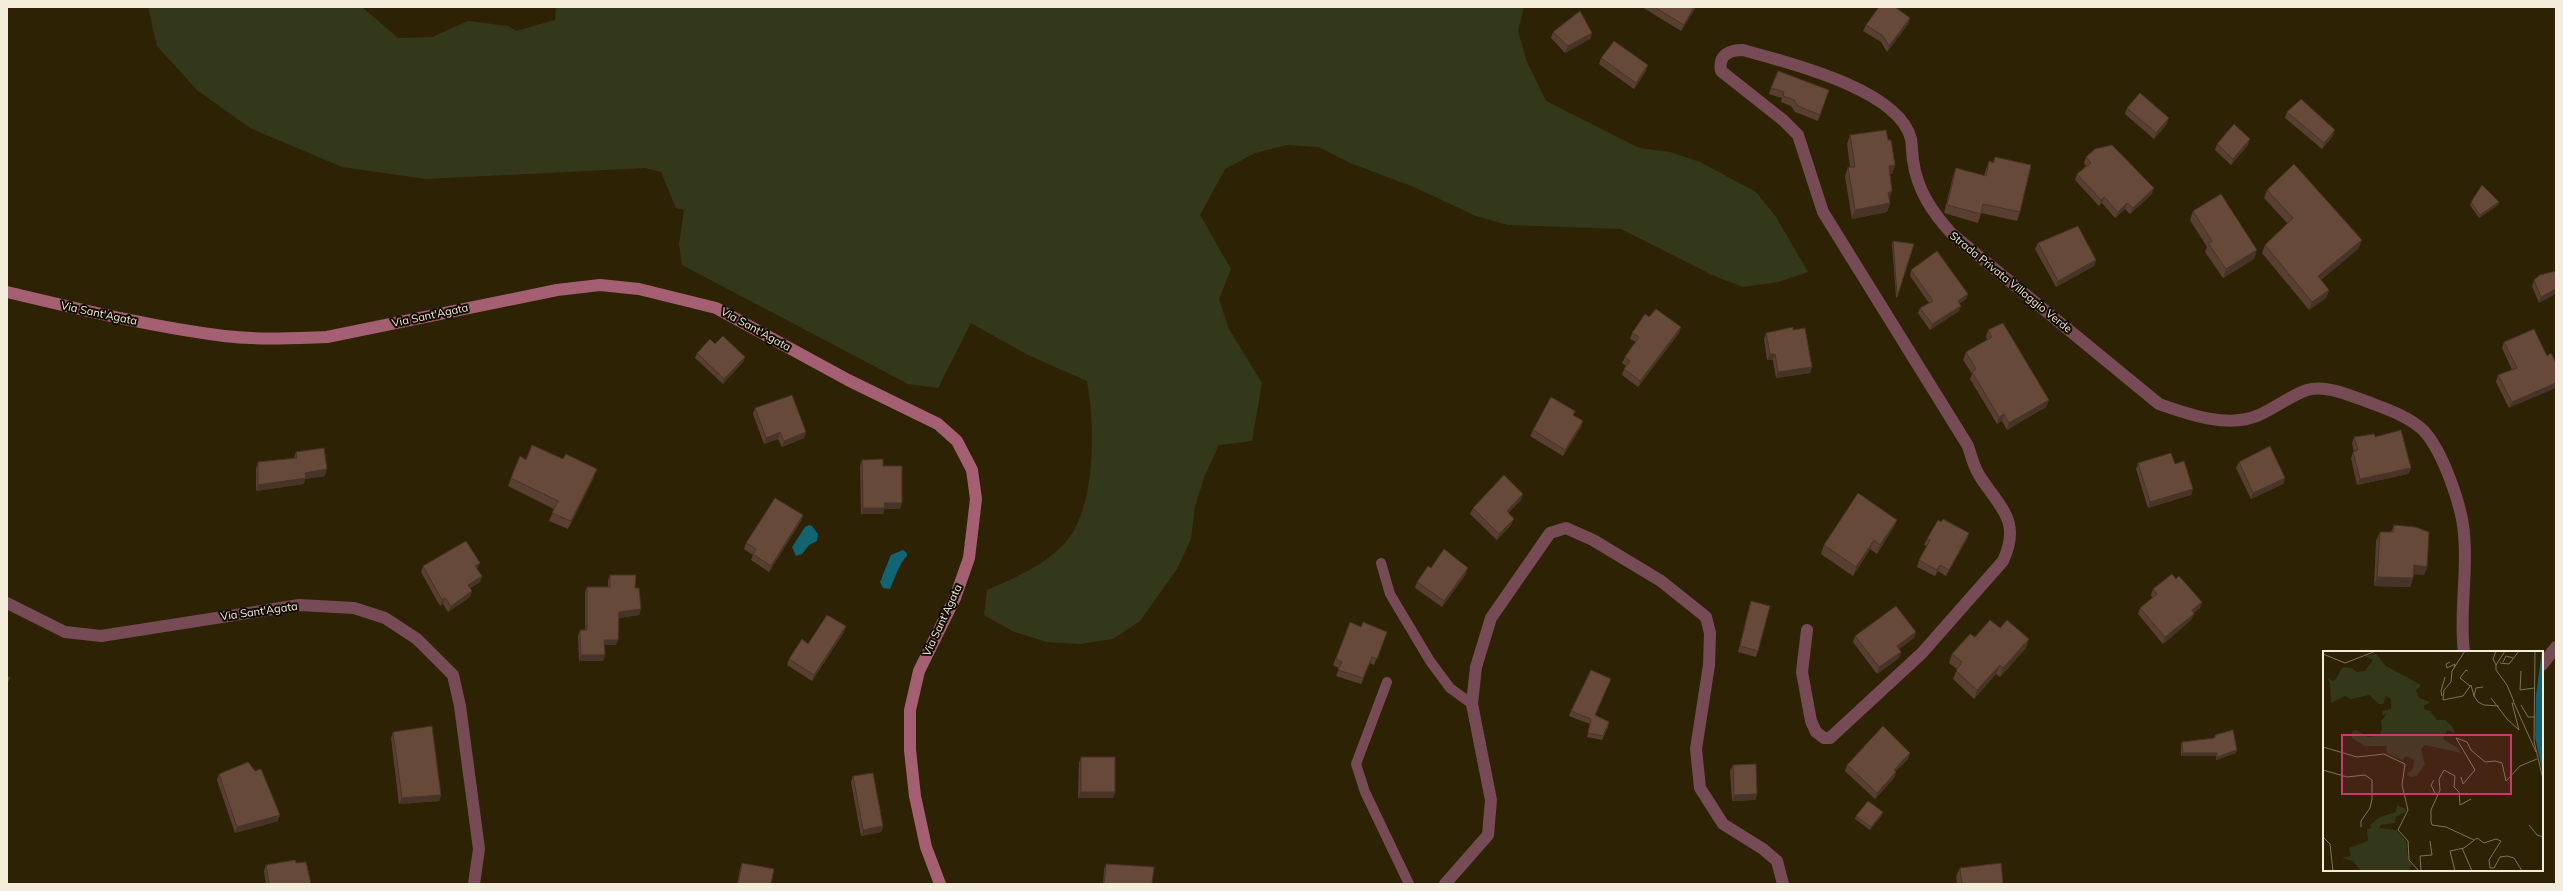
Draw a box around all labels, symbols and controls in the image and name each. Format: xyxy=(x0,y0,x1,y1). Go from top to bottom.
street label: Strada Privata Villaggio Verde xyxy=(1947,228,2075,336)
street label: Via Sant'Agata xyxy=(60,298,138,328)
street label: Via Sant'Agata xyxy=(391,300,469,330)
street label: Via Sant'Agata xyxy=(719,304,793,354)
street label: Via Sant'Agata xyxy=(919,582,965,658)
street label: Via Sant'Agata xyxy=(220,599,298,623)
inset map xyxy=(2323,651,2543,871)

